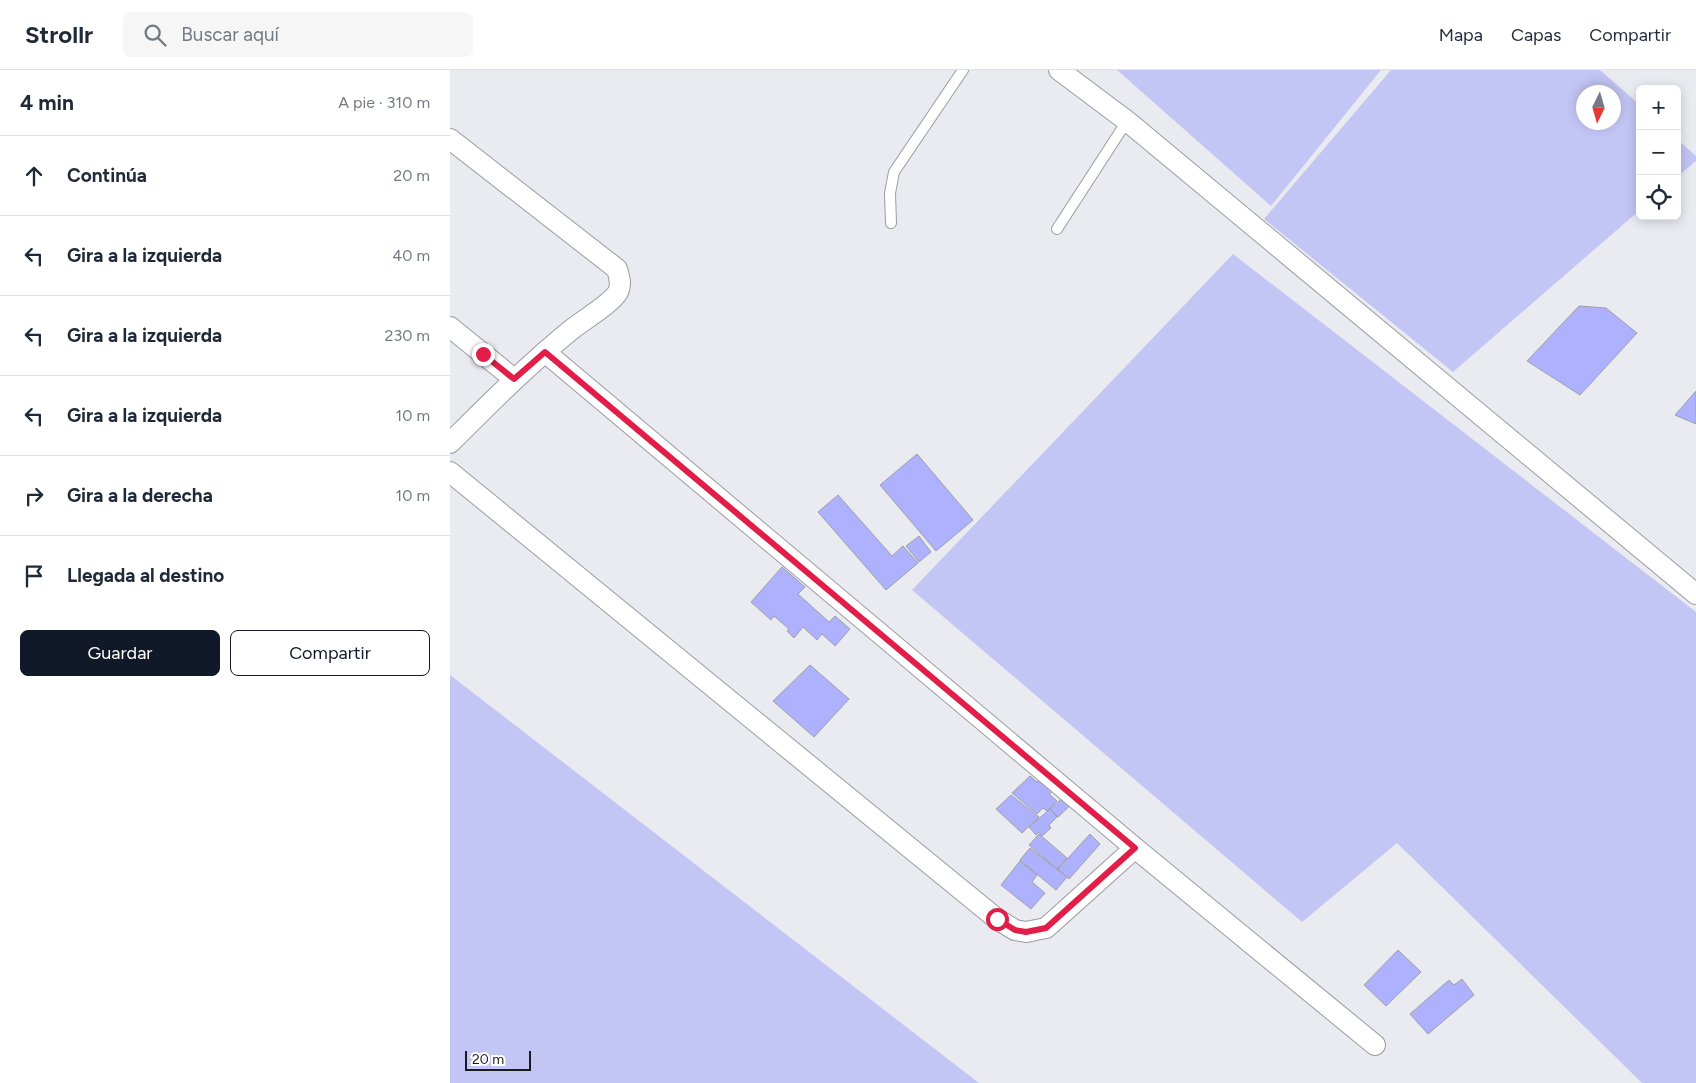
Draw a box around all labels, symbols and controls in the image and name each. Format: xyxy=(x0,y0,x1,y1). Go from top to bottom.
search box xyxy=(123,12,473,57)
text: Strollr xyxy=(25,20,93,49)
icon: search xyxy=(141,21,169,49)
text: Buscar aquí xyxy=(181,23,279,46)
text: Mapa xyxy=(1439,24,1483,46)
text: Capas xyxy=(1511,24,1561,46)
text: Compartir xyxy=(1589,24,1671,46)
north arrow xyxy=(1576,85,1621,130)
map controls xyxy=(1636,85,1681,220)
button: + xyxy=(1636,85,1681,130)
text: 4 min xyxy=(20,90,74,115)
text: A pie · 310 m xyxy=(338,93,430,112)
button: − xyxy=(1636,130,1681,175)
icon: ahead xyxy=(20,162,48,190)
text: Continúa xyxy=(67,164,147,187)
text: 20 m xyxy=(393,166,430,185)
button: locate xyxy=(1636,175,1681,220)
icon: left xyxy=(20,242,48,270)
text: Gira a la izquierda xyxy=(67,244,222,267)
text: 40 m xyxy=(392,246,430,265)
icon: left xyxy=(20,322,48,350)
text: Gira a la izquierda xyxy=(67,324,222,347)
text: 230 m xyxy=(385,326,430,345)
route end xyxy=(472,343,495,366)
icon: left xyxy=(20,402,48,430)
text: Gira a la izquierda xyxy=(67,404,222,427)
text: 10 m xyxy=(396,406,430,425)
icon: right xyxy=(20,482,48,510)
text: Gira a la derecha xyxy=(67,484,213,507)
text: 10 m xyxy=(396,486,430,505)
icon: arrive xyxy=(20,562,48,590)
text: Llegada al destino xyxy=(67,564,224,587)
button: Guardar xyxy=(20,630,220,676)
button: Compartir xyxy=(230,630,430,676)
route start xyxy=(986,908,1009,931)
scale bar xyxy=(465,1048,531,1071)
text: 20 m xyxy=(472,1051,504,1068)

